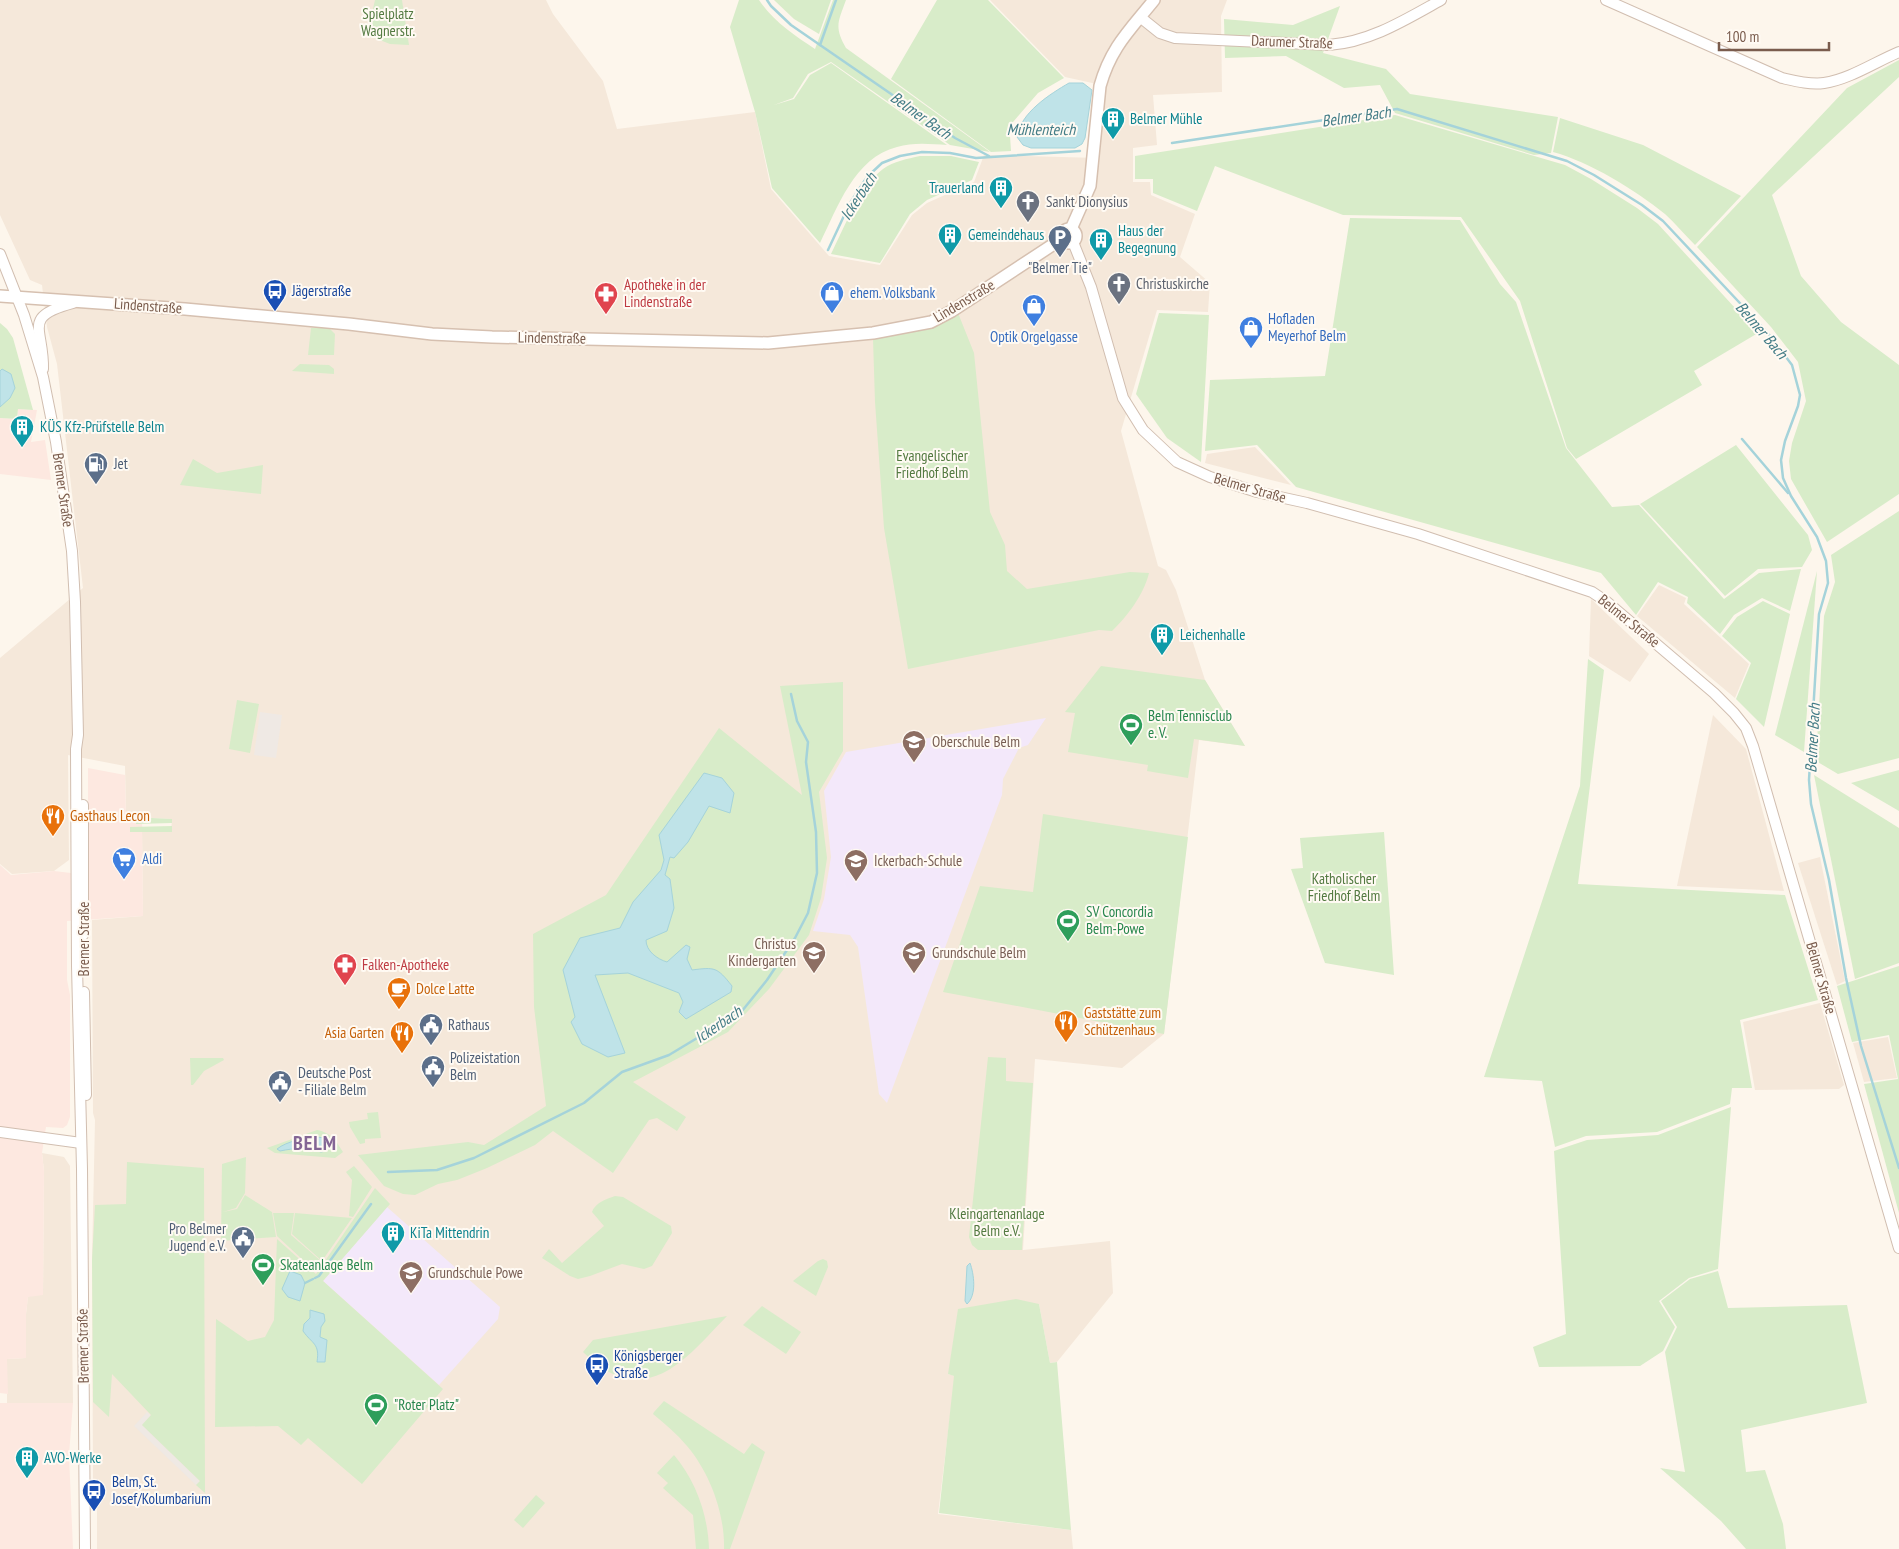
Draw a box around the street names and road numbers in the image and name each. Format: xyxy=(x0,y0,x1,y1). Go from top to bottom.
street label: Darumer Straße xyxy=(1251,31,1333,52)
street label: Lindenstraße xyxy=(930,275,998,326)
street label: Lindenstraße xyxy=(113,294,183,317)
street label: Lindenstraße xyxy=(518,327,586,348)
street label: Bremer Straße xyxy=(49,452,78,528)
street label: Belmer Straße xyxy=(1212,468,1288,507)
street label: Belmer Straße xyxy=(1595,590,1664,651)
street label: Bremer Straße xyxy=(74,902,93,976)
street label: Belmer Straße xyxy=(1802,940,1841,1016)
street label: Bremer Straße xyxy=(72,1308,93,1384)

